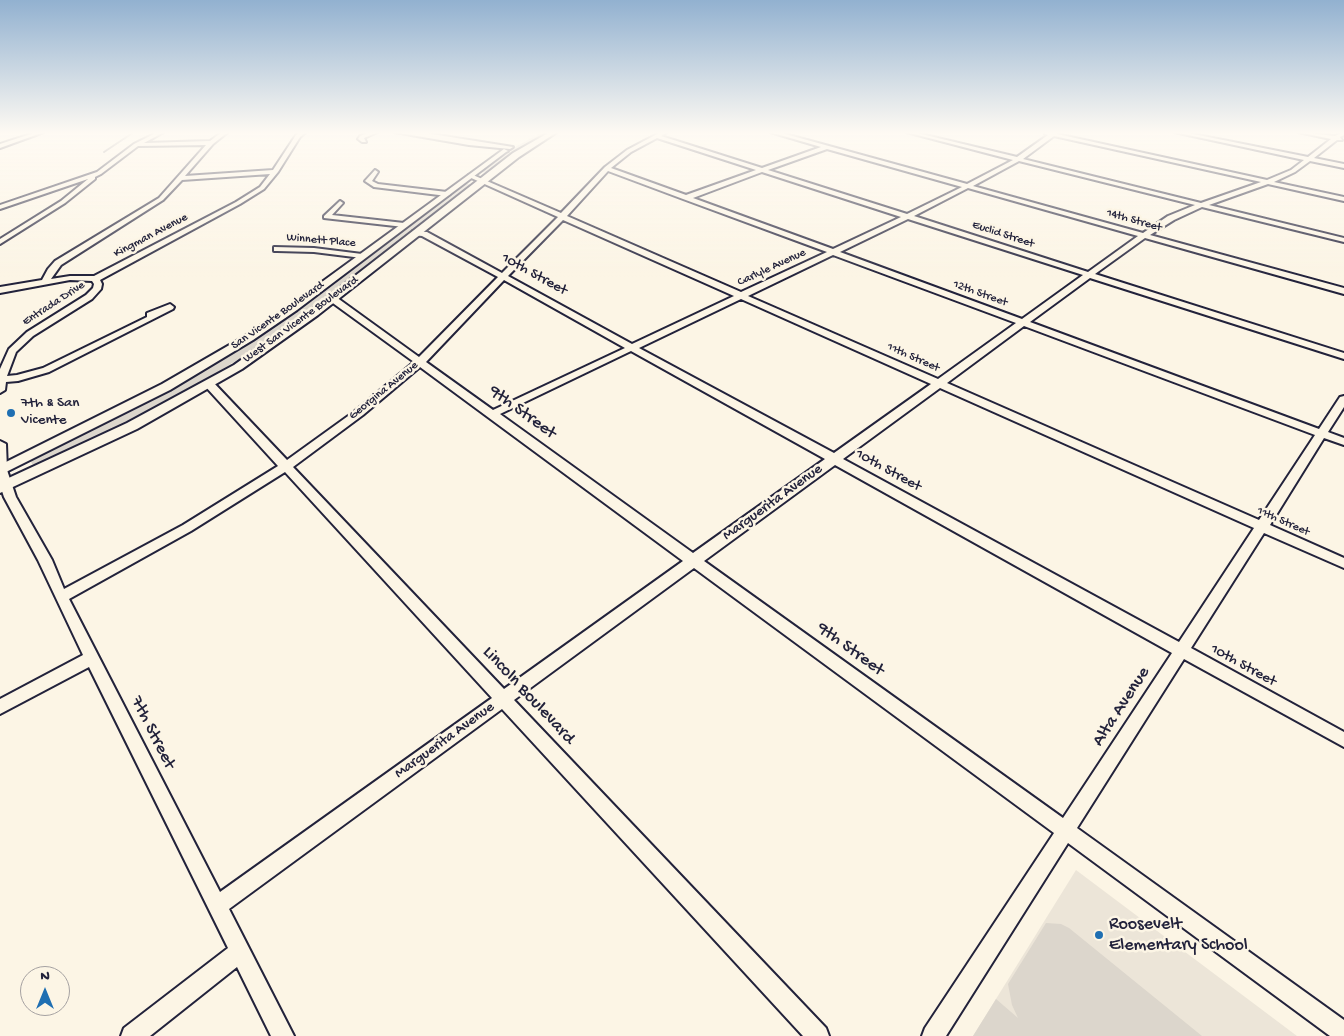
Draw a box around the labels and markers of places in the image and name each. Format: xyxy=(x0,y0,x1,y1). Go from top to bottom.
place label: 7th & San Vicente xyxy=(21,395,79,430)
marker: 7th & San Vicente xyxy=(5,407,17,419)
place label: Roosevelt Elementary School xyxy=(1109,914,1248,956)
marker: Roosevelt Elementary School xyxy=(1093,929,1105,941)

